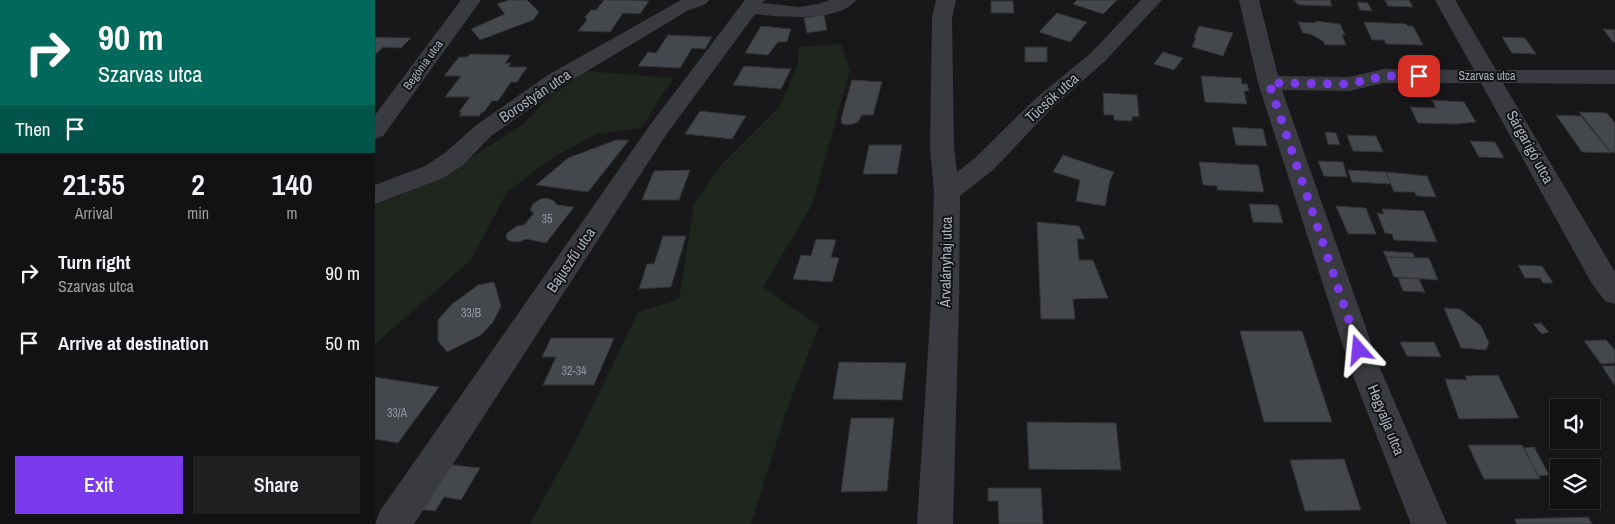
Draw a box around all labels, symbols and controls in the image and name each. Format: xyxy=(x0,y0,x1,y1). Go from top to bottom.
text: 90 m xyxy=(98,14,163,61)
icon: right xyxy=(15,20,80,85)
street label: Begónia utca xyxy=(399,36,447,93)
pin xyxy=(1398,55,1440,97)
text: Szarvas utca xyxy=(98,59,202,89)
icon: arrive xyxy=(1405,62,1433,90)
street label: Borostyán utca xyxy=(495,64,575,127)
street label: Tücsök utca xyxy=(1020,68,1083,127)
street label: Szarvas utca xyxy=(1459,68,1516,84)
street label: Sárgarigó utca xyxy=(1502,106,1559,187)
icon: arrive xyxy=(61,115,89,143)
text: Then xyxy=(15,116,51,142)
text: 21:55 xyxy=(62,164,125,204)
text: 2 xyxy=(191,164,205,204)
text: 140 xyxy=(272,164,313,204)
text: Arrival xyxy=(75,202,113,224)
text: min xyxy=(187,202,209,224)
text: m xyxy=(287,202,298,224)
house number: 35 xyxy=(542,211,553,227)
street label: Árvalányhaj utca xyxy=(934,216,957,309)
street label: Bajuszfű utca xyxy=(541,223,600,296)
text: Turn right xyxy=(58,249,130,275)
icon: right xyxy=(15,259,43,287)
text: 90 m xyxy=(325,260,360,286)
text: Szarvas utca xyxy=(58,275,134,297)
house number: 33/B xyxy=(461,305,482,321)
position arrow xyxy=(1332,323,1384,375)
icon: arrive xyxy=(15,329,43,357)
text: Arrive at destination xyxy=(58,330,209,356)
text: 50 m xyxy=(325,330,360,356)
house number: 32-34 xyxy=(561,363,587,379)
street label: Hegyalja utca xyxy=(1363,381,1410,458)
map controls xyxy=(1550,399,1600,509)
button: sound xyxy=(1550,399,1600,449)
house number: 33/A xyxy=(387,405,408,421)
button: Exit xyxy=(15,456,183,514)
button: Share xyxy=(193,456,360,514)
button: layers xyxy=(1550,459,1600,509)

